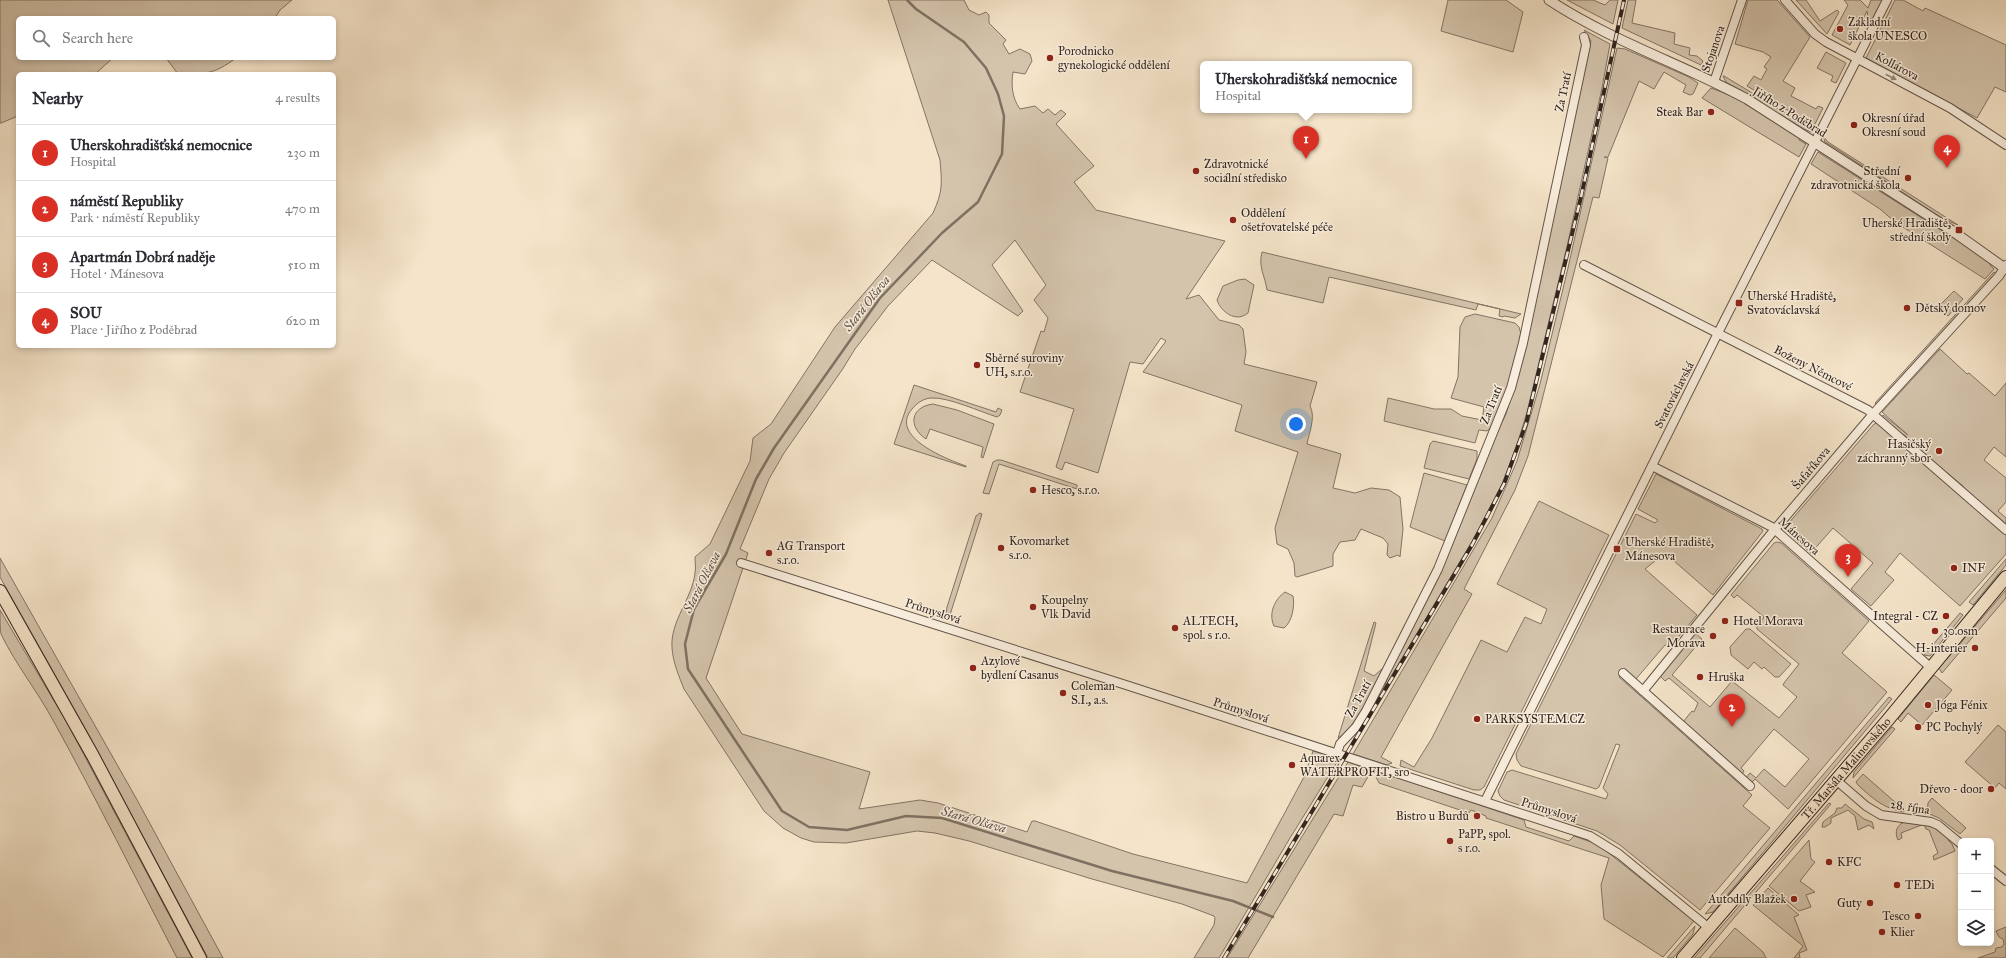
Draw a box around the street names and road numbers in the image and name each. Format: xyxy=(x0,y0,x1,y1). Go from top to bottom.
street label: Stojanova xyxy=(1698,23,1728,74)
street label: Kollárova xyxy=(1873,49,1922,84)
street label: Za Tratí xyxy=(1552,70,1574,113)
street label: Jiřího z Poděbrad xyxy=(1748,83,1830,141)
street label: Boženy Němcové xyxy=(1772,342,1854,394)
street label: Svatováclavská xyxy=(1651,359,1697,431)
street label: Za Tratí xyxy=(1477,383,1505,426)
street label: Šafaříkova xyxy=(1788,442,1833,492)
street label: Mánesova xyxy=(1775,514,1823,558)
street label: Průmyslová xyxy=(903,595,963,627)
street label: Za Tratí xyxy=(1342,677,1374,720)
street label: Průmyslová xyxy=(1211,694,1271,726)
street label: Tř. Maršála Malinovského xyxy=(1798,715,1894,822)
street label: Průmyslová xyxy=(1519,794,1579,826)
street label: 28. října xyxy=(1889,797,1932,817)

